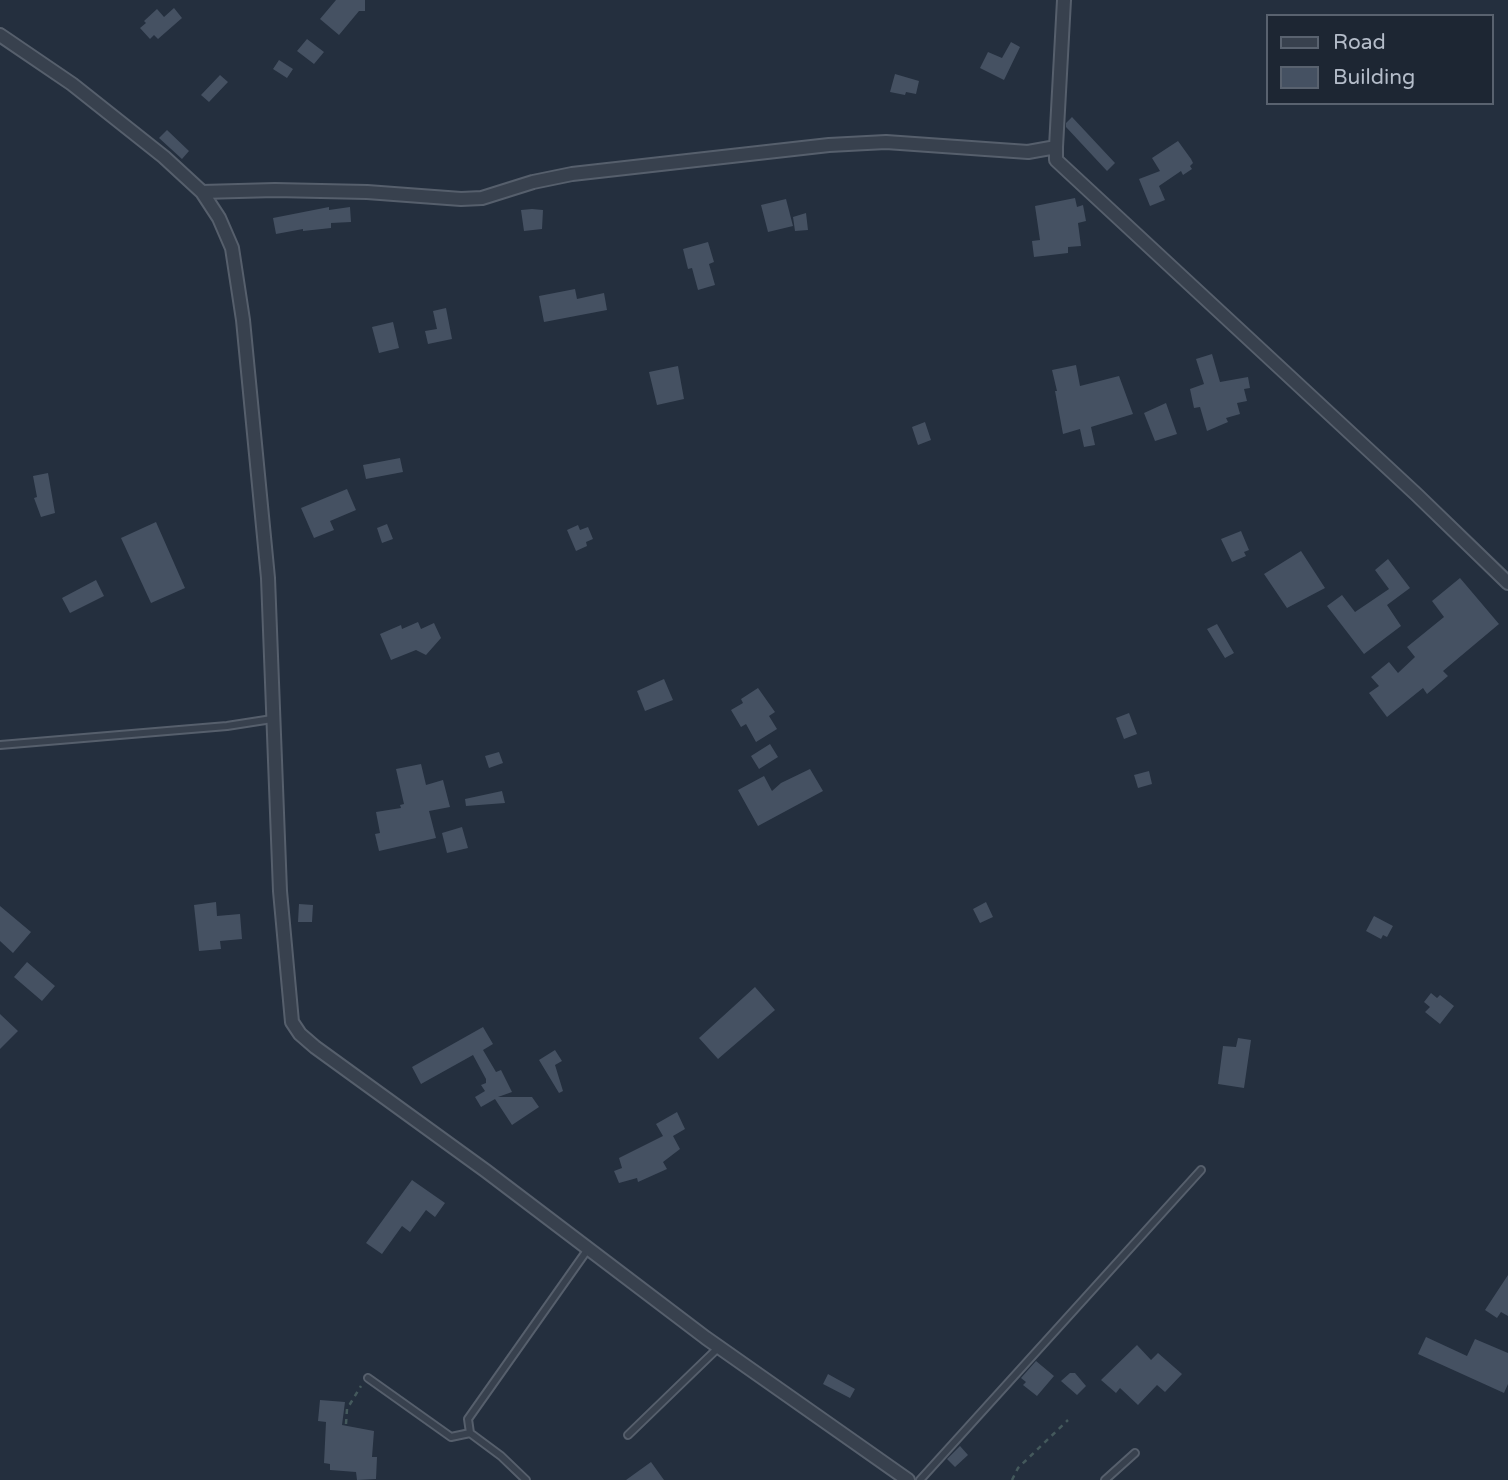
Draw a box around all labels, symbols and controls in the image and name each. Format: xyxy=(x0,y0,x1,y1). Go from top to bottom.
legend xyxy=(1266,14,1494,105)
text: Road xyxy=(1333,30,1386,55)
text: Building xyxy=(1333,65,1415,90)

